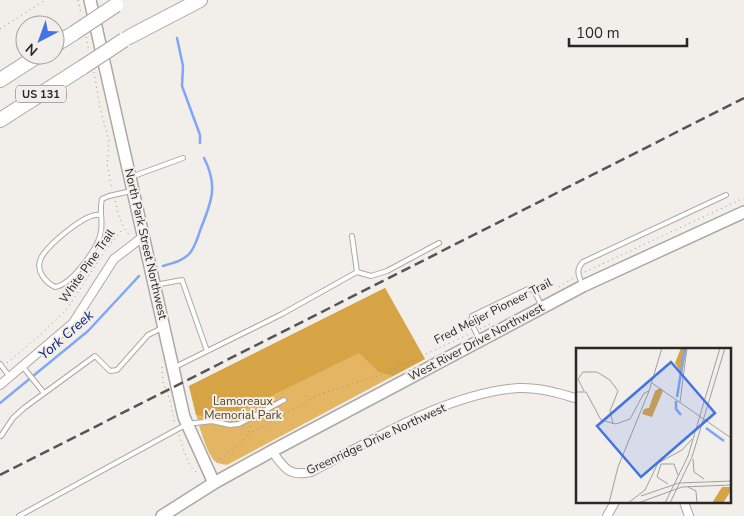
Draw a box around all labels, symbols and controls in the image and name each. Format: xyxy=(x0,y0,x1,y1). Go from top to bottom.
north arrow xyxy=(15,15,65,65)
scale bar xyxy=(569,15,686,47)
text: 100 m xyxy=(576,23,620,43)
text: N xyxy=(22,39,42,60)
road number: US 131 xyxy=(16,86,66,102)
street label: North Park Street Northwest xyxy=(121,167,171,322)
street label: White Pine Trail xyxy=(56,226,119,306)
street label: Fred Meijer Pioneer Trail xyxy=(431,274,555,348)
street label: West River Drive Northwest xyxy=(405,299,547,385)
water label: York Creek xyxy=(35,305,98,364)
inset map xyxy=(576,348,732,504)
park label: Lamoreaux Memorial Park xyxy=(204,393,283,423)
street label: Greenridge Drive Northwest xyxy=(304,399,449,478)

